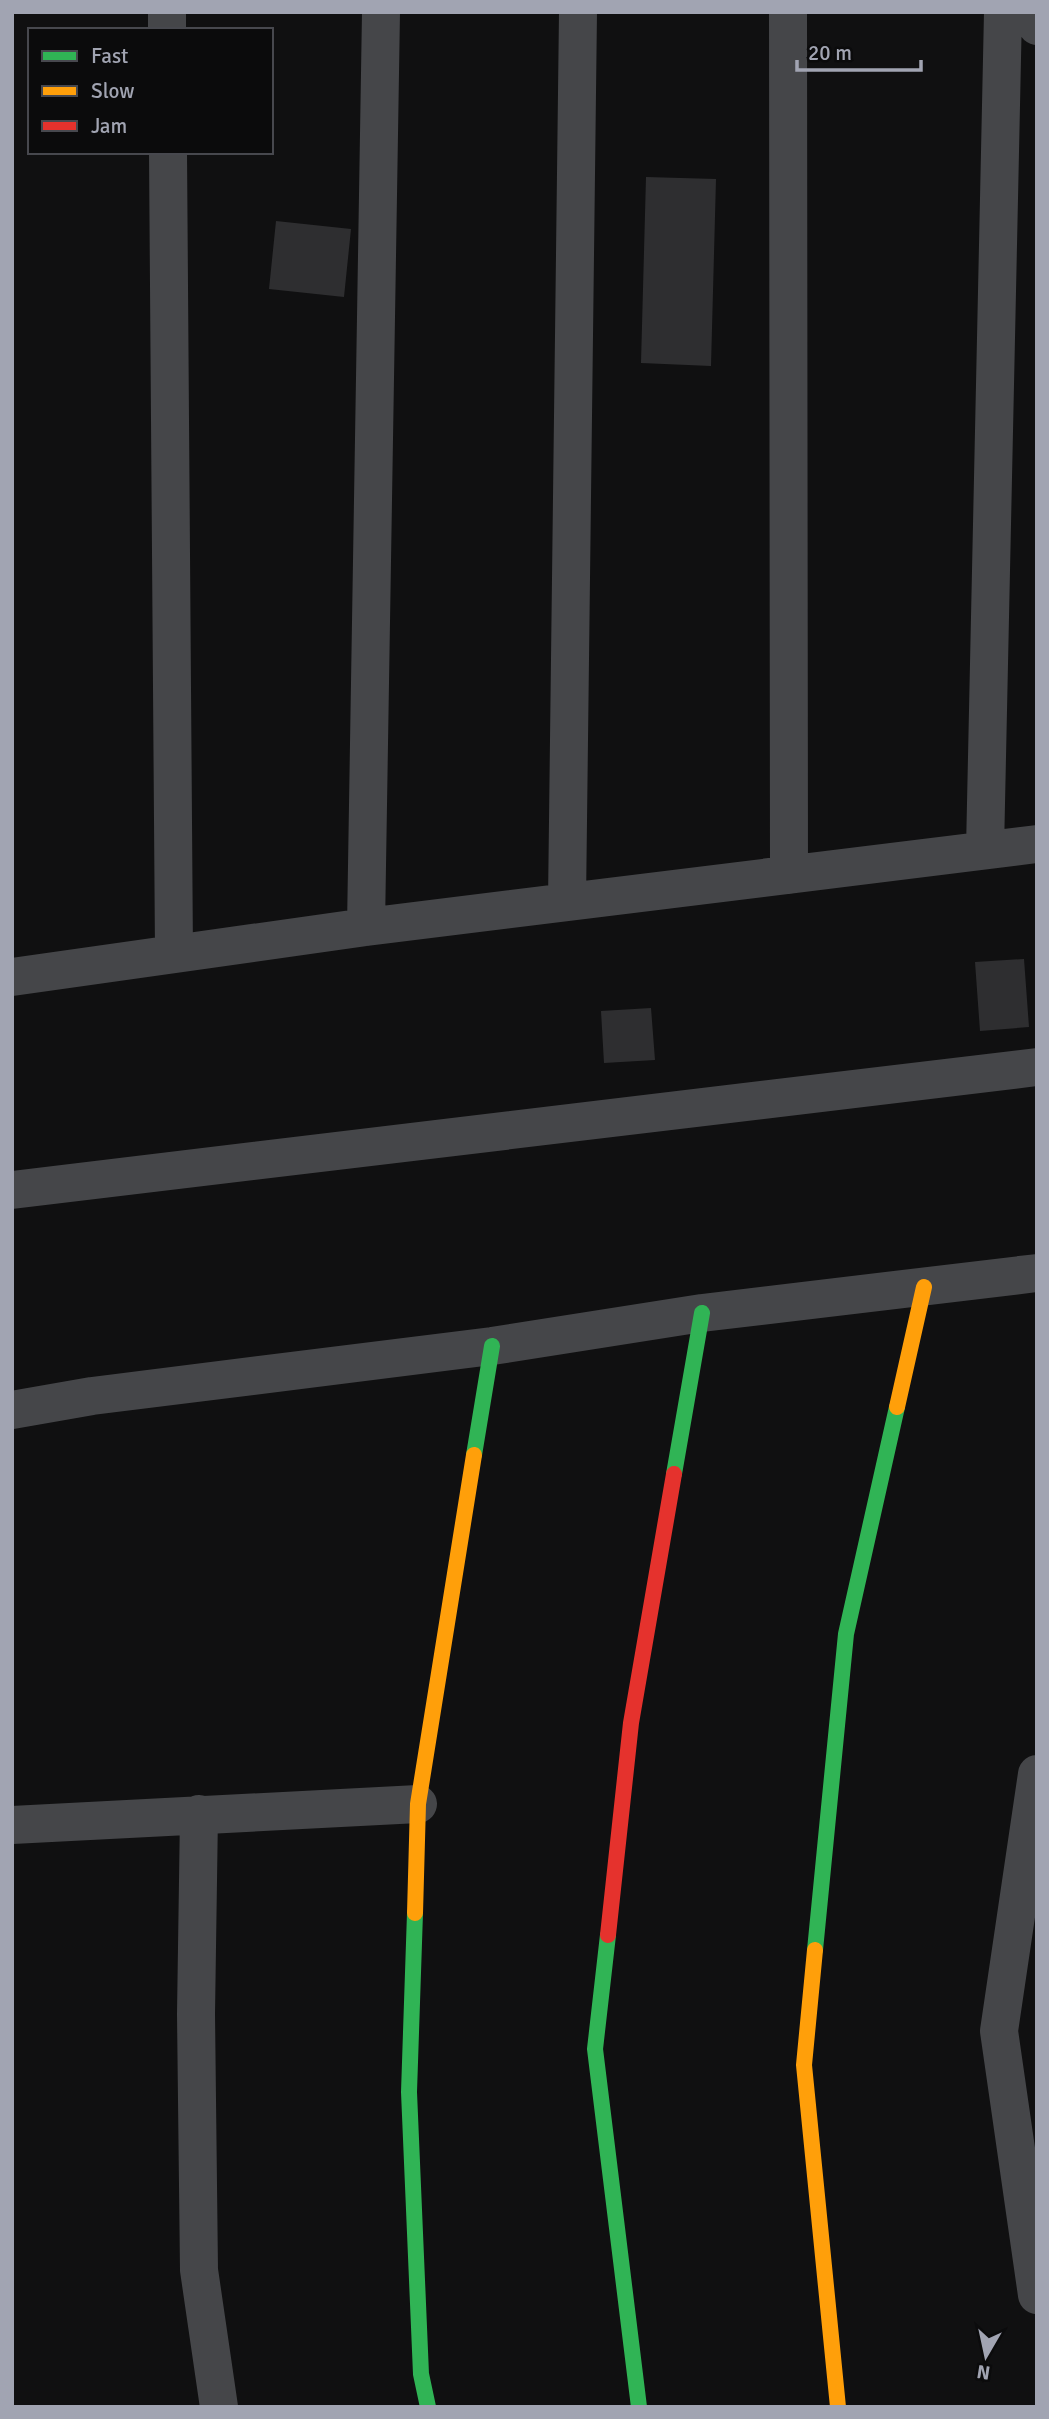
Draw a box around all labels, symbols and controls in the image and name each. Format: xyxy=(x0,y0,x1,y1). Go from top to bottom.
legend xyxy=(28,28,273,154)
scale bar xyxy=(797,28,921,72)
text: 20 m xyxy=(808,40,852,66)
text: Fast xyxy=(91,43,128,69)
text: Slow xyxy=(91,78,135,104)
text: Jam xyxy=(91,113,127,139)
north arrow xyxy=(951,2321,1021,2391)
text: N xyxy=(975,2359,992,2385)

